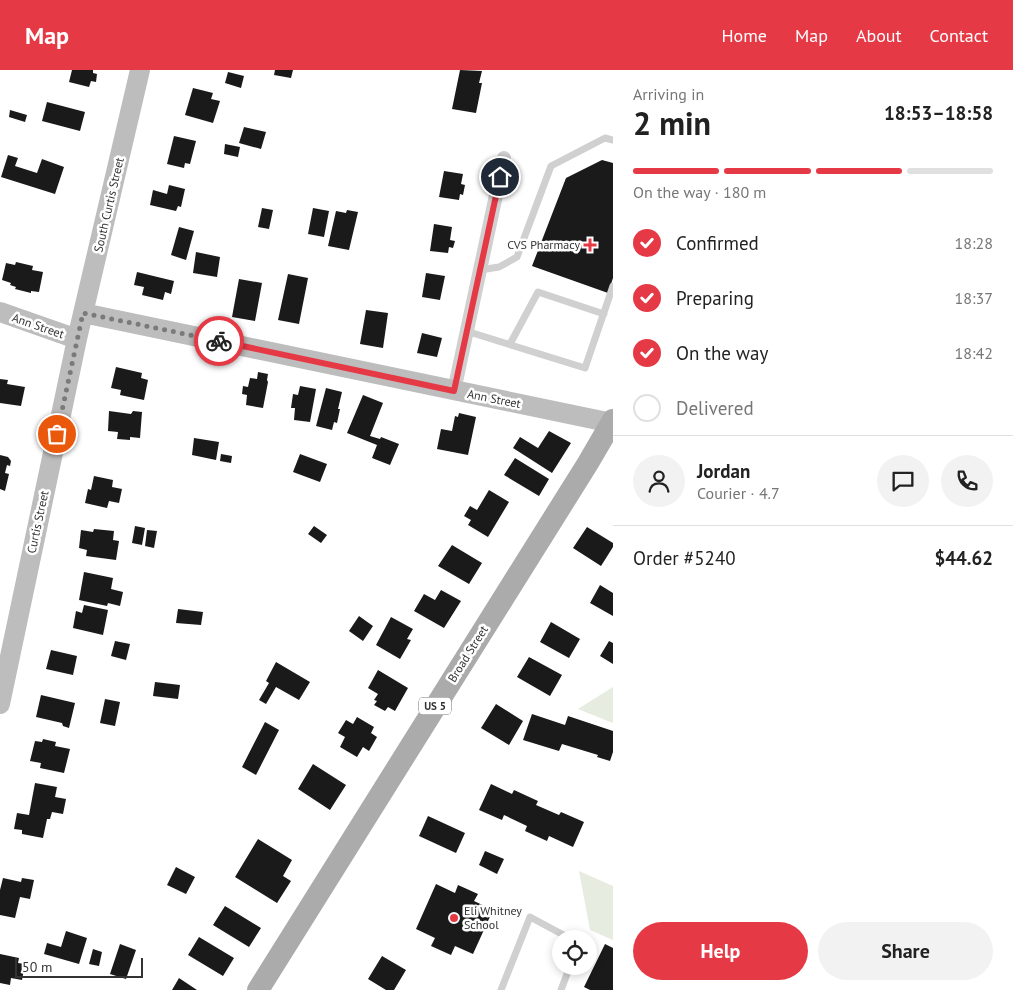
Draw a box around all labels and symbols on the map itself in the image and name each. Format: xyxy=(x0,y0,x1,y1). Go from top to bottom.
street label: South Curtis Street xyxy=(90,156,127,254)
pin xyxy=(479,156,521,198)
place label: CVS Pharmacy xyxy=(507,237,580,252)
marker: CVS Pharmacy xyxy=(584,239,596,251)
street label: Ann Street xyxy=(10,310,66,341)
courier xyxy=(194,316,244,366)
street label: Ann Street xyxy=(466,386,522,411)
pin xyxy=(36,413,78,455)
street label: Curtis Street xyxy=(24,489,51,555)
street label: Broad Street xyxy=(444,623,491,685)
road number: US 5 xyxy=(419,698,451,714)
place label: Eli Whitney School xyxy=(464,903,522,932)
marker: Eli Whitney School xyxy=(448,912,460,924)
scale bar xyxy=(15,955,142,978)

